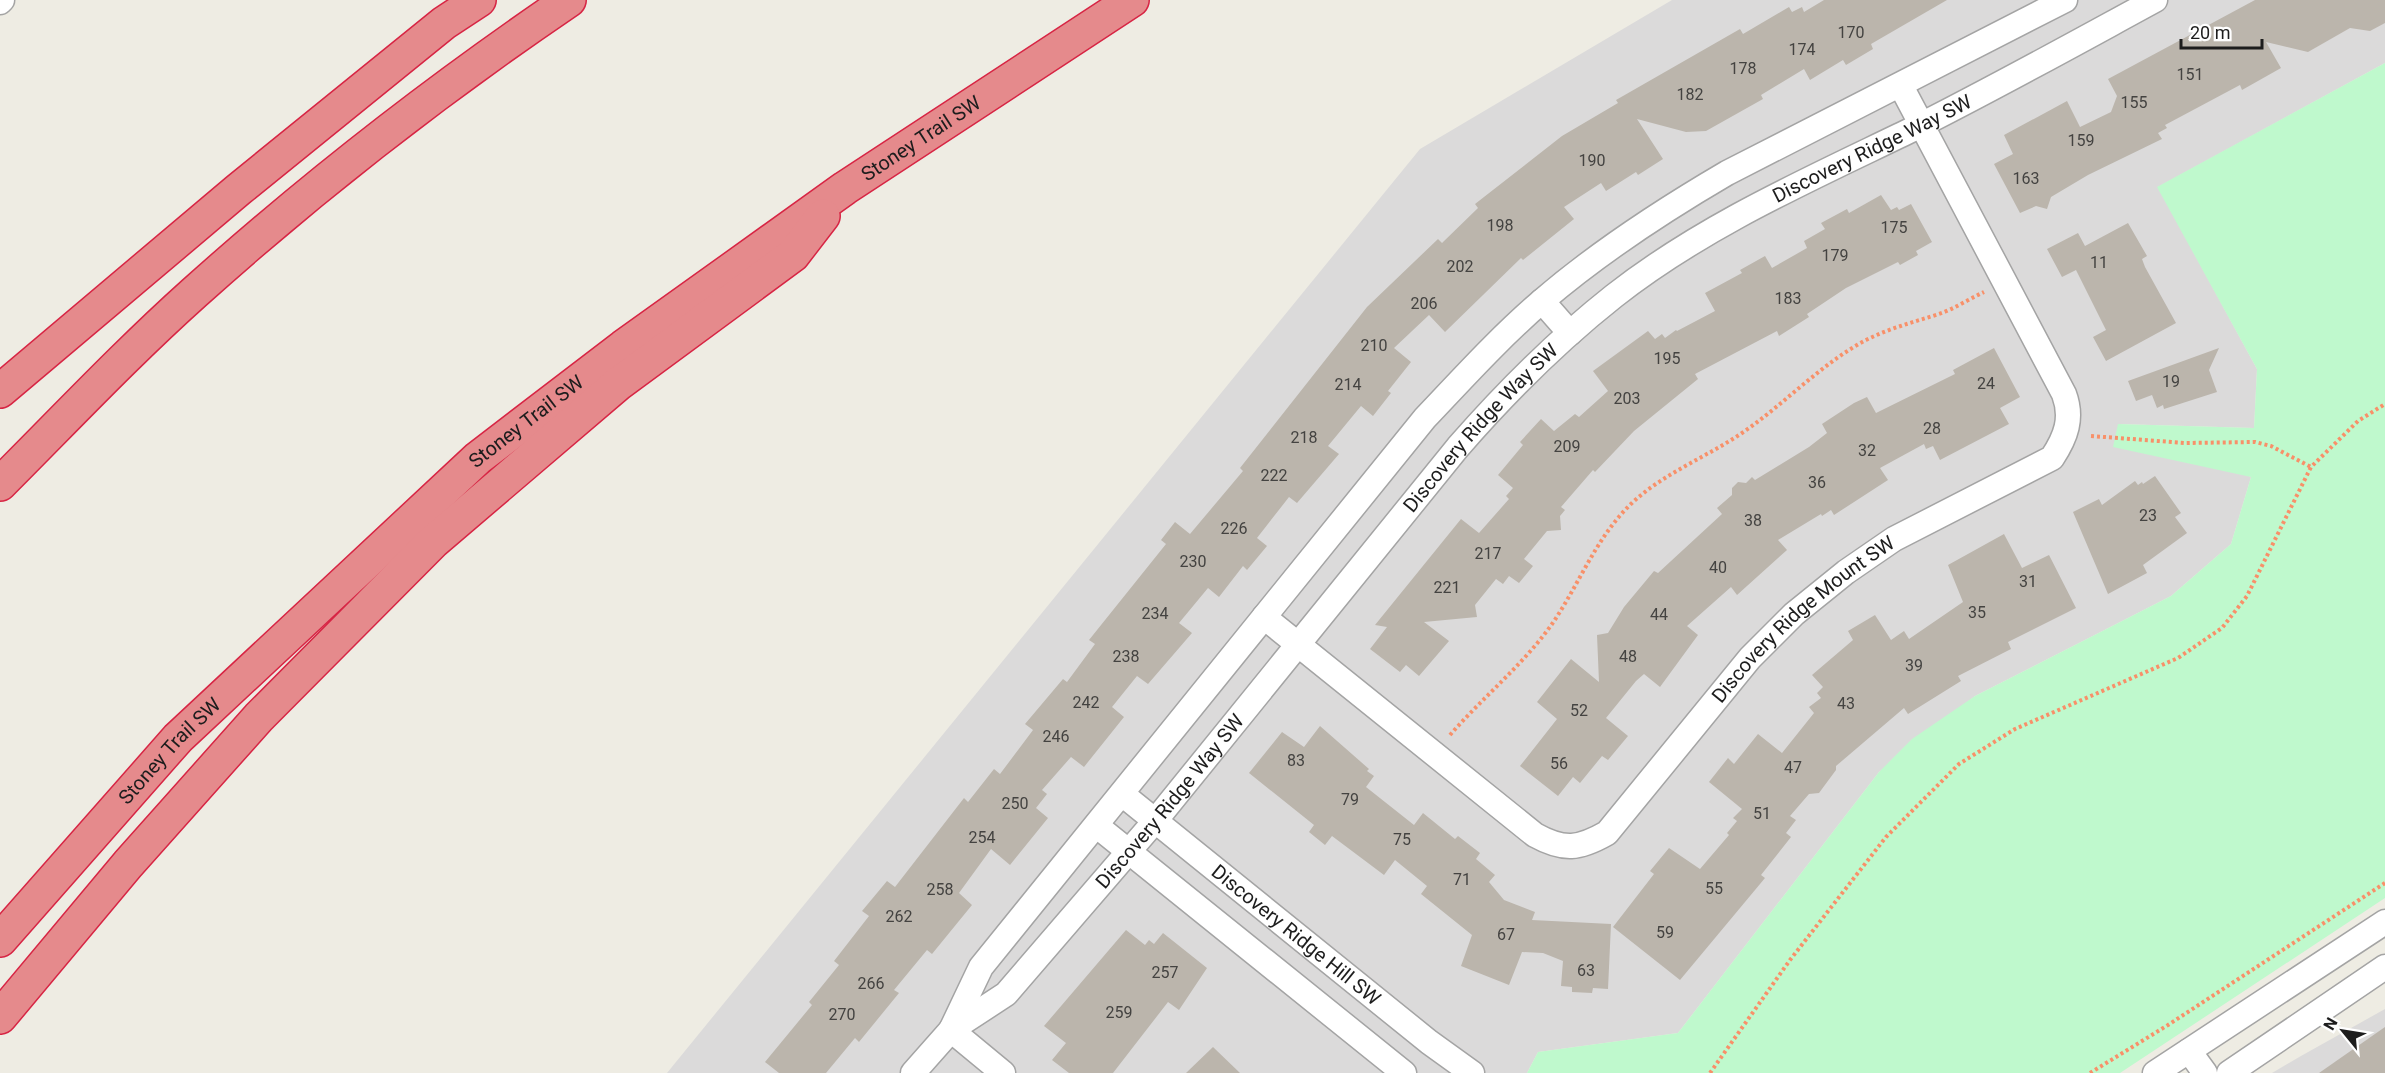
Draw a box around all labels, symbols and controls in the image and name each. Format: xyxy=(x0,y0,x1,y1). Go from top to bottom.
scale bar xyxy=(2181,12,2262,50)
text: 20 m xyxy=(2190,22,2230,43)
house number: 170 xyxy=(1838,23,1864,42)
house number: 174 xyxy=(1789,40,1815,59)
house number: 178 xyxy=(1730,59,1756,78)
house number: 151 xyxy=(2177,65,2203,84)
house number: 182 xyxy=(1677,85,1703,104)
street label: Discovery Ridge Way SW xyxy=(1768,89,1976,208)
street label: Stoney Trail SW xyxy=(857,90,985,186)
house number: 155 xyxy=(2121,93,2147,112)
house number: 159 xyxy=(2068,131,2094,150)
house number: 190 xyxy=(1579,151,1605,170)
house number: 163 xyxy=(2013,169,2039,188)
house number: 198 xyxy=(1487,216,1513,235)
house number: 175 xyxy=(1881,218,1907,237)
house number: 179 xyxy=(1822,246,1848,265)
house number: 11 xyxy=(2090,253,2108,272)
house number: 202 xyxy=(1447,257,1473,276)
house number: 183 xyxy=(1775,289,1801,308)
house number: 206 xyxy=(1411,294,1437,313)
house number: 210 xyxy=(1361,336,1387,355)
street label: Discovery Ridge Way SW xyxy=(1398,338,1563,517)
house number: 195 xyxy=(1654,349,1680,368)
street label: Stoney Trail SW xyxy=(464,370,588,473)
house number: 19 xyxy=(2162,372,2180,391)
house number: 24 xyxy=(1977,374,1995,393)
house number: 214 xyxy=(1335,375,1361,394)
house number: 203 xyxy=(1614,389,1640,408)
house number: 28 xyxy=(1923,419,1941,438)
house number: 218 xyxy=(1291,428,1317,447)
house number: 209 xyxy=(1554,437,1580,456)
house number: 32 xyxy=(1858,441,1876,460)
house number: 222 xyxy=(1261,466,1287,485)
house number: 36 xyxy=(1808,473,1826,492)
house number: 23 xyxy=(2139,506,2157,525)
house number: 38 xyxy=(1744,511,1762,530)
house number: 226 xyxy=(1221,519,1247,538)
street label: Discovery Ridge Mount SW xyxy=(1707,530,1899,707)
house number: 217 xyxy=(1475,544,1501,563)
house number: 230 xyxy=(1180,552,1206,571)
house number: 40 xyxy=(1709,558,1727,577)
house number: 31 xyxy=(2019,572,2037,591)
house number: 221 xyxy=(1434,578,1460,597)
house number: 35 xyxy=(1968,603,1986,622)
house number: 234 xyxy=(1142,604,1168,623)
house number: 44 xyxy=(1650,605,1668,624)
house number: 238 xyxy=(1113,647,1139,666)
house number: 48 xyxy=(1619,647,1637,666)
house number: 39 xyxy=(1905,656,1923,675)
street label: Stoney Trail SW xyxy=(113,692,226,809)
house number: 242 xyxy=(1073,693,1099,712)
house number: 43 xyxy=(1837,694,1855,713)
house number: 52 xyxy=(1570,701,1588,720)
street label: Discovery Ridge Way SW xyxy=(1090,709,1249,893)
house number: 246 xyxy=(1043,727,1069,746)
house number: 83 xyxy=(1287,751,1305,770)
house number: 56 xyxy=(1550,754,1568,773)
house number: 47 xyxy=(1784,758,1802,777)
house number: 79 xyxy=(1341,790,1359,809)
house number: 250 xyxy=(1002,794,1028,813)
house number: 51 xyxy=(1753,804,1771,823)
house number: 254 xyxy=(969,828,995,847)
house number: 75 xyxy=(1393,830,1411,849)
street label: Discovery Ridge Hill SW xyxy=(1207,859,1386,1010)
house number: 71 xyxy=(1453,870,1471,889)
house number: 55 xyxy=(1705,879,1723,898)
house number: 258 xyxy=(927,880,953,899)
house number: 262 xyxy=(886,907,912,926)
house number: 59 xyxy=(1656,923,1674,942)
house number: 67 xyxy=(1497,925,1515,944)
house number: 63 xyxy=(1577,961,1595,980)
house number: 257 xyxy=(1152,963,1178,982)
house number: 266 xyxy=(858,974,884,993)
north arrow xyxy=(2313,1001,2373,1061)
house number: 259 xyxy=(1106,1003,1132,1022)
house number: 270 xyxy=(829,1005,855,1024)
text: N xyxy=(2319,1014,2341,1033)

